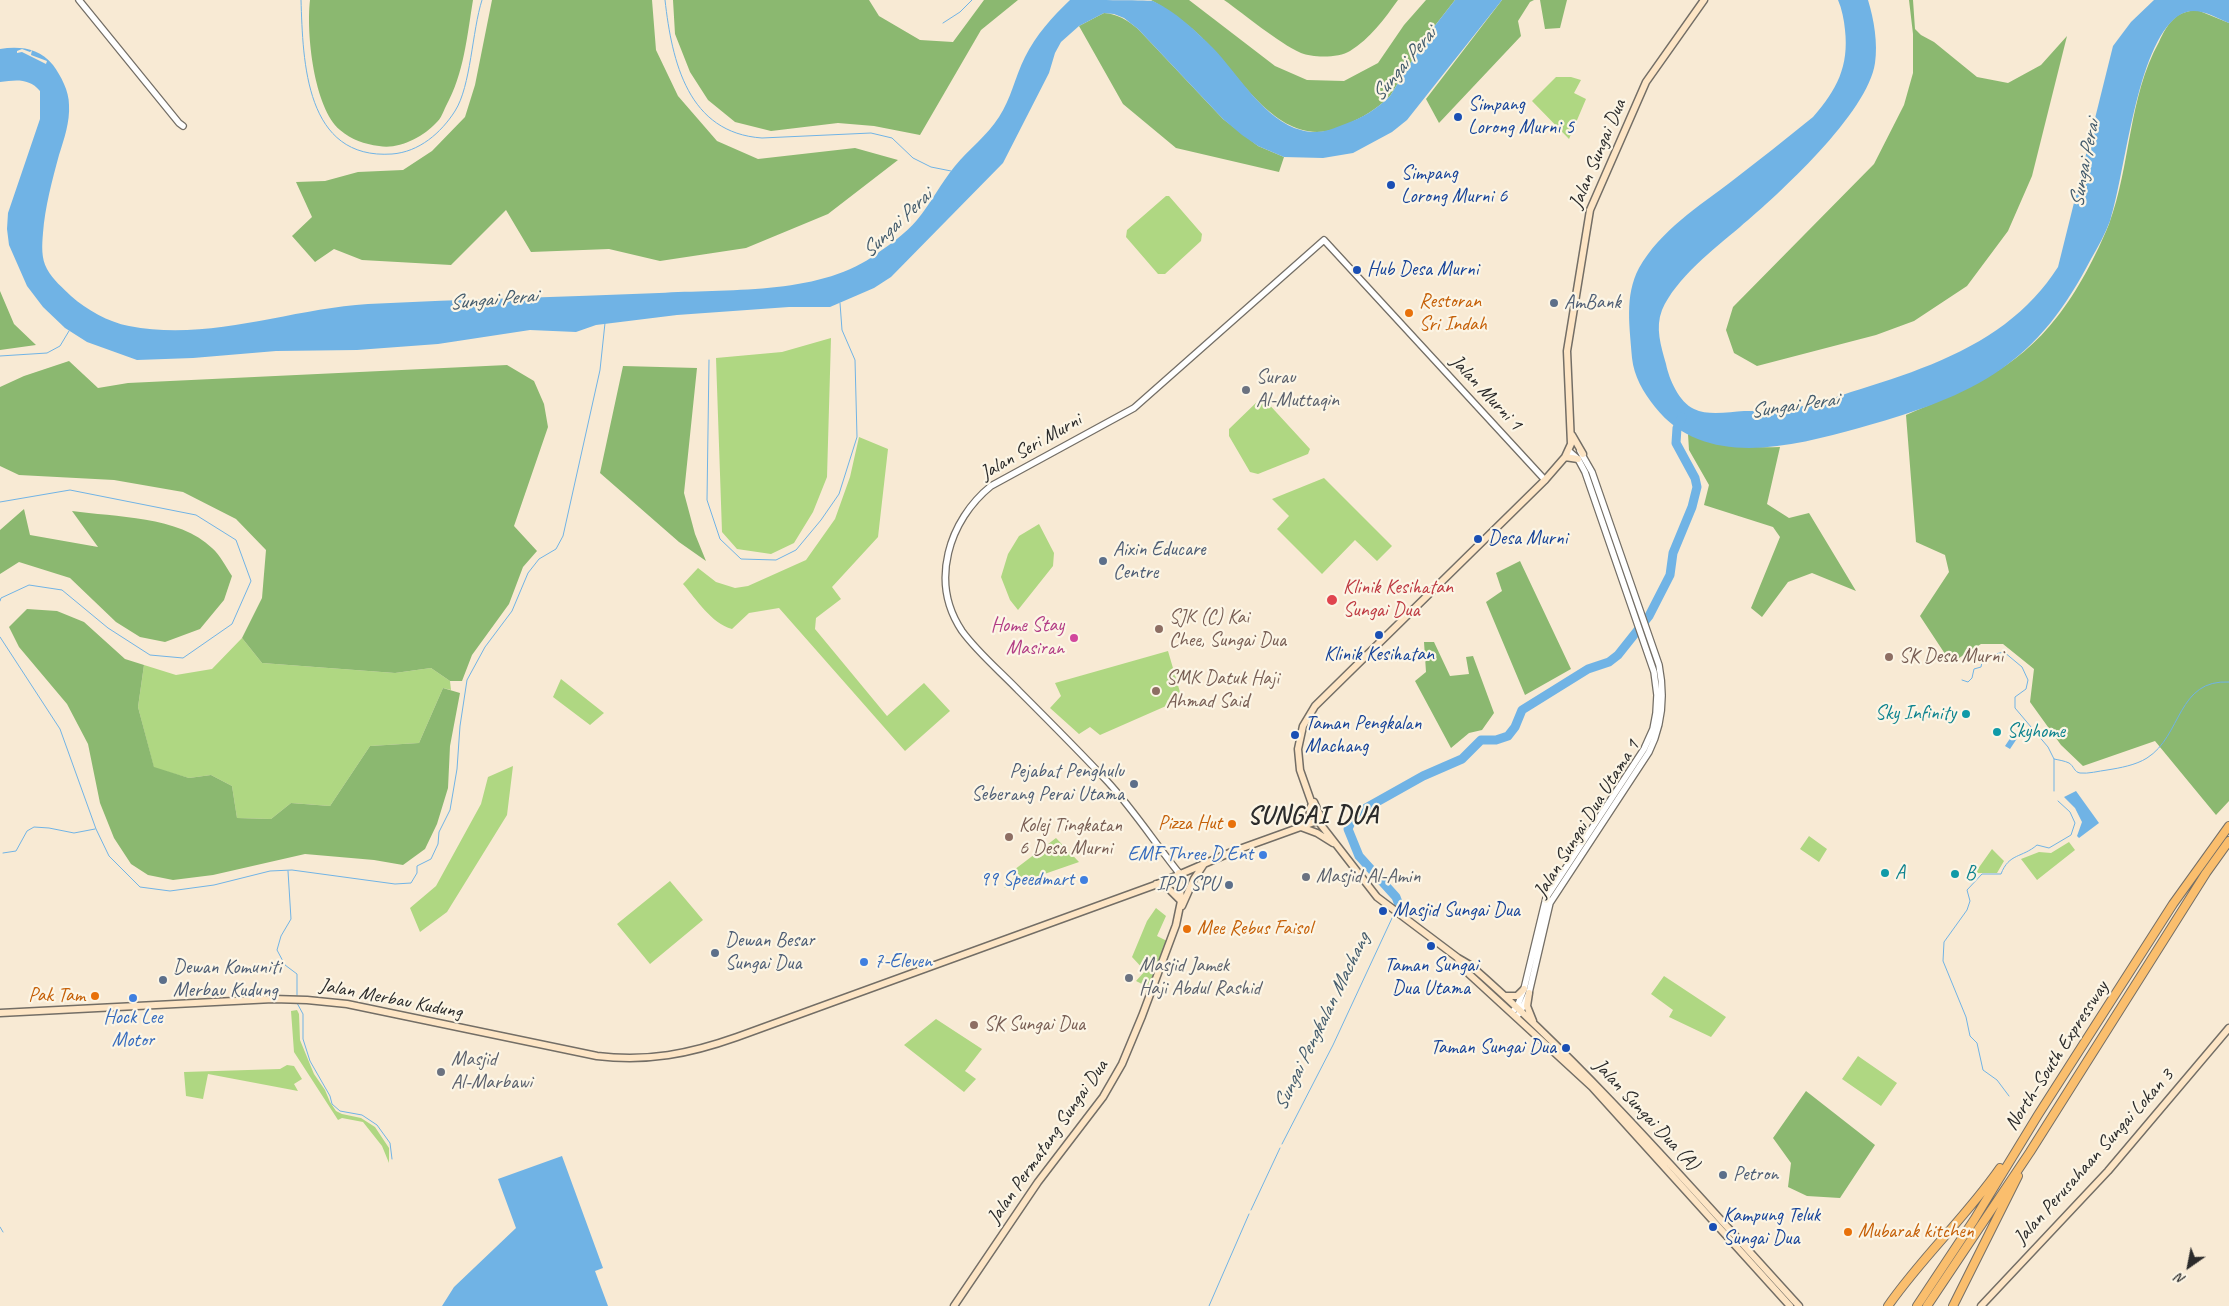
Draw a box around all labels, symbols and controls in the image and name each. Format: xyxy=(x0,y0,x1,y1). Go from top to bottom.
water label: Sungai Perai xyxy=(1366,23,1442,107)
place label: Simpang Lorong Murni 5 xyxy=(1468,93,1574,140)
street label: Jalan Sungai Dua xyxy=(1564,96,1632,212)
marker: Simpang Lorong Murni 5 xyxy=(1452,111,1464,123)
water label: Sungai Perai xyxy=(2064,118,2106,210)
place label: Simpang Lorong Murni 6 xyxy=(1401,162,1507,209)
marker: Simpang Lorong Murni 6 xyxy=(1385,179,1397,191)
water label: Sungai Perai xyxy=(857,184,937,264)
place label: Hub Desa Murni xyxy=(1367,258,1478,282)
marker: Hub Desa Murni xyxy=(1351,264,1363,276)
water label: Sungai Perai xyxy=(448,284,538,316)
place label: Restoran Sri Indah xyxy=(1419,290,1487,337)
place label: AmBank xyxy=(1564,291,1621,315)
marker: AmBank xyxy=(1548,297,1560,309)
marker: Restoran Sri Indah xyxy=(1403,307,1415,319)
street label: Jalan Murni 1 xyxy=(1445,350,1527,436)
place label: Surau Al-Muttaqin xyxy=(1256,366,1339,413)
marker: Surau Al-Muttaqin xyxy=(1240,384,1252,396)
water label: Sungai Perai xyxy=(1749,387,1839,425)
street label: Jalan Seri Murni xyxy=(976,408,1086,486)
place label: Desa Murni xyxy=(1488,527,1567,551)
marker: Desa Murni xyxy=(1472,533,1484,545)
place label: Aixin Educare Centre xyxy=(1113,538,1206,585)
marker: Aixin Educare Centre xyxy=(1097,555,1109,567)
place label: Klinik Kesihatan Sungai Dua xyxy=(1343,576,1453,623)
marker: Klinik Kesihatan Sungai Dua xyxy=(1325,593,1339,607)
place label: SJK (C) Kai Chee, Sungai Dua xyxy=(1169,606,1286,653)
place label: Home Stay Masiran xyxy=(991,614,1064,661)
marker: SJK (C) Kai Chee, Sungai Dua xyxy=(1153,623,1165,635)
marker: Klinik Kesihatan xyxy=(1373,629,1385,641)
marker: Home Stay Masiran xyxy=(1068,632,1080,644)
place label: Klinik Kesihatan xyxy=(1324,643,1434,667)
place label: SK Desa Murni xyxy=(1899,645,2003,669)
marker: SK Desa Murni xyxy=(1883,651,1895,663)
place label: SMK Datuk Haji Ahmad Said xyxy=(1166,667,1279,714)
marker: SMK Datuk Haji Ahmad Said xyxy=(1150,685,1162,697)
place label: Sky Infinity xyxy=(1875,702,1956,726)
marker: Sky Infinity xyxy=(1960,708,1972,720)
place label: Taman Pengkalan Machang xyxy=(1305,712,1422,759)
place label: Skyhome xyxy=(2007,720,2065,744)
marker: Skyhome xyxy=(1991,726,2003,738)
marker: Taman Pengkalan Machang xyxy=(1289,729,1301,741)
street label: Jalan Sungai Dua Utama 1 xyxy=(1529,736,1645,902)
place label: Pejabat Penghulu Seberang Perai Utama xyxy=(971,760,1124,807)
marker: Pejabat Penghulu Seberang Perai Utama xyxy=(1128,778,1140,790)
district label: SUNGAI DUA xyxy=(1247,801,1379,831)
place label: Pizza Hut xyxy=(1158,812,1222,836)
place label: Kolej Tingkatan 6 Desa Murni xyxy=(1019,814,1122,861)
marker: Pizza Hut xyxy=(1226,818,1238,830)
marker: Kolej Tingkatan 6 Desa Murni xyxy=(1003,831,1015,843)
place label: EMF Three D Ent xyxy=(1127,843,1253,867)
marker: EMF Three D Ent xyxy=(1257,849,1269,861)
place label: A xyxy=(1895,861,1905,885)
place label: B xyxy=(1965,862,1975,886)
place label: Masjid Al-Amin xyxy=(1316,865,1420,889)
marker: A xyxy=(1879,867,1891,879)
place label: 99 Speedmart xyxy=(980,868,1074,892)
marker: B xyxy=(1949,868,1961,880)
marker: Masjid Al-Amin xyxy=(1300,871,1312,883)
place label: IPD SPU xyxy=(1157,873,1219,897)
marker: 99 Speedmart xyxy=(1078,874,1090,886)
marker: IPD SPU xyxy=(1223,879,1235,891)
place label: Masjid Sungai Dua xyxy=(1393,899,1520,923)
marker: Masjid Sungai Dua xyxy=(1377,905,1389,917)
place label: Mee Rebus Faisol xyxy=(1197,917,1312,941)
marker: Mee Rebus Faisol xyxy=(1181,923,1193,935)
place label: Dewan Besar Sungai Dua xyxy=(725,929,814,976)
water label: Sungai Pengkalan Machang xyxy=(1268,929,1376,1115)
marker: Taman Sungai Dua Utama xyxy=(1425,940,1437,952)
marker: Dewan Besar Sungai Dua xyxy=(709,947,721,959)
place label: 7-Eleven xyxy=(874,950,932,974)
place label: Masjid Jamek Haji Abdul Rashid xyxy=(1139,954,1261,1001)
place label: Taman Sungai Dua Utama xyxy=(1384,954,1478,1001)
place label: Dewan Komuniti Merbau Kudung xyxy=(173,956,281,1003)
marker: 7-Eleven xyxy=(858,956,870,968)
marker: Masjid Jamek Haji Abdul Rashid xyxy=(1123,972,1135,984)
street label: Jalan Merbau Kudung xyxy=(318,973,464,1025)
marker: Dewan Komuniti Merbau Kudung xyxy=(157,974,169,986)
street label: North–South Expressway xyxy=(2000,977,2114,1135)
place label: Pak Tam xyxy=(28,984,85,1008)
marker: Pak Tam xyxy=(89,990,101,1002)
marker: Hock Lee Motor xyxy=(127,992,139,1004)
place label: Hock Lee Motor xyxy=(103,1006,163,1053)
place label: SK Sungai Dua xyxy=(984,1013,1085,1037)
marker: SK Sungai Dua xyxy=(968,1019,980,1031)
place label: Taman Sungai Dua xyxy=(1430,1036,1556,1060)
marker: Taman Sungai Dua xyxy=(1560,1042,1572,1054)
place label: Masjid Al-Marbawi xyxy=(451,1048,532,1095)
street label: Jalan Sungai Dua (A) xyxy=(1588,1054,1704,1176)
street label: Jalan Permatang Sungai Dua xyxy=(982,1055,1114,1229)
street label: Jalan Perusahaan Sungai Lokan 3 xyxy=(2009,1064,2179,1250)
marker: Masjid Al-Marbawi xyxy=(435,1066,447,1078)
place label: Petron xyxy=(1733,1163,1778,1187)
marker: Petron xyxy=(1717,1169,1729,1181)
place label: Kampung Teluk Sungai Dua xyxy=(1723,1204,1820,1251)
place label: Mubarak kitchen xyxy=(1858,1220,1974,1244)
marker: Kampung Teluk Sungai Dua xyxy=(1707,1221,1719,1233)
marker: Mubarak kitchen xyxy=(1842,1226,1854,1238)
north arrow xyxy=(2164,1241,2214,1291)
text: N xyxy=(2172,1270,2189,1288)

